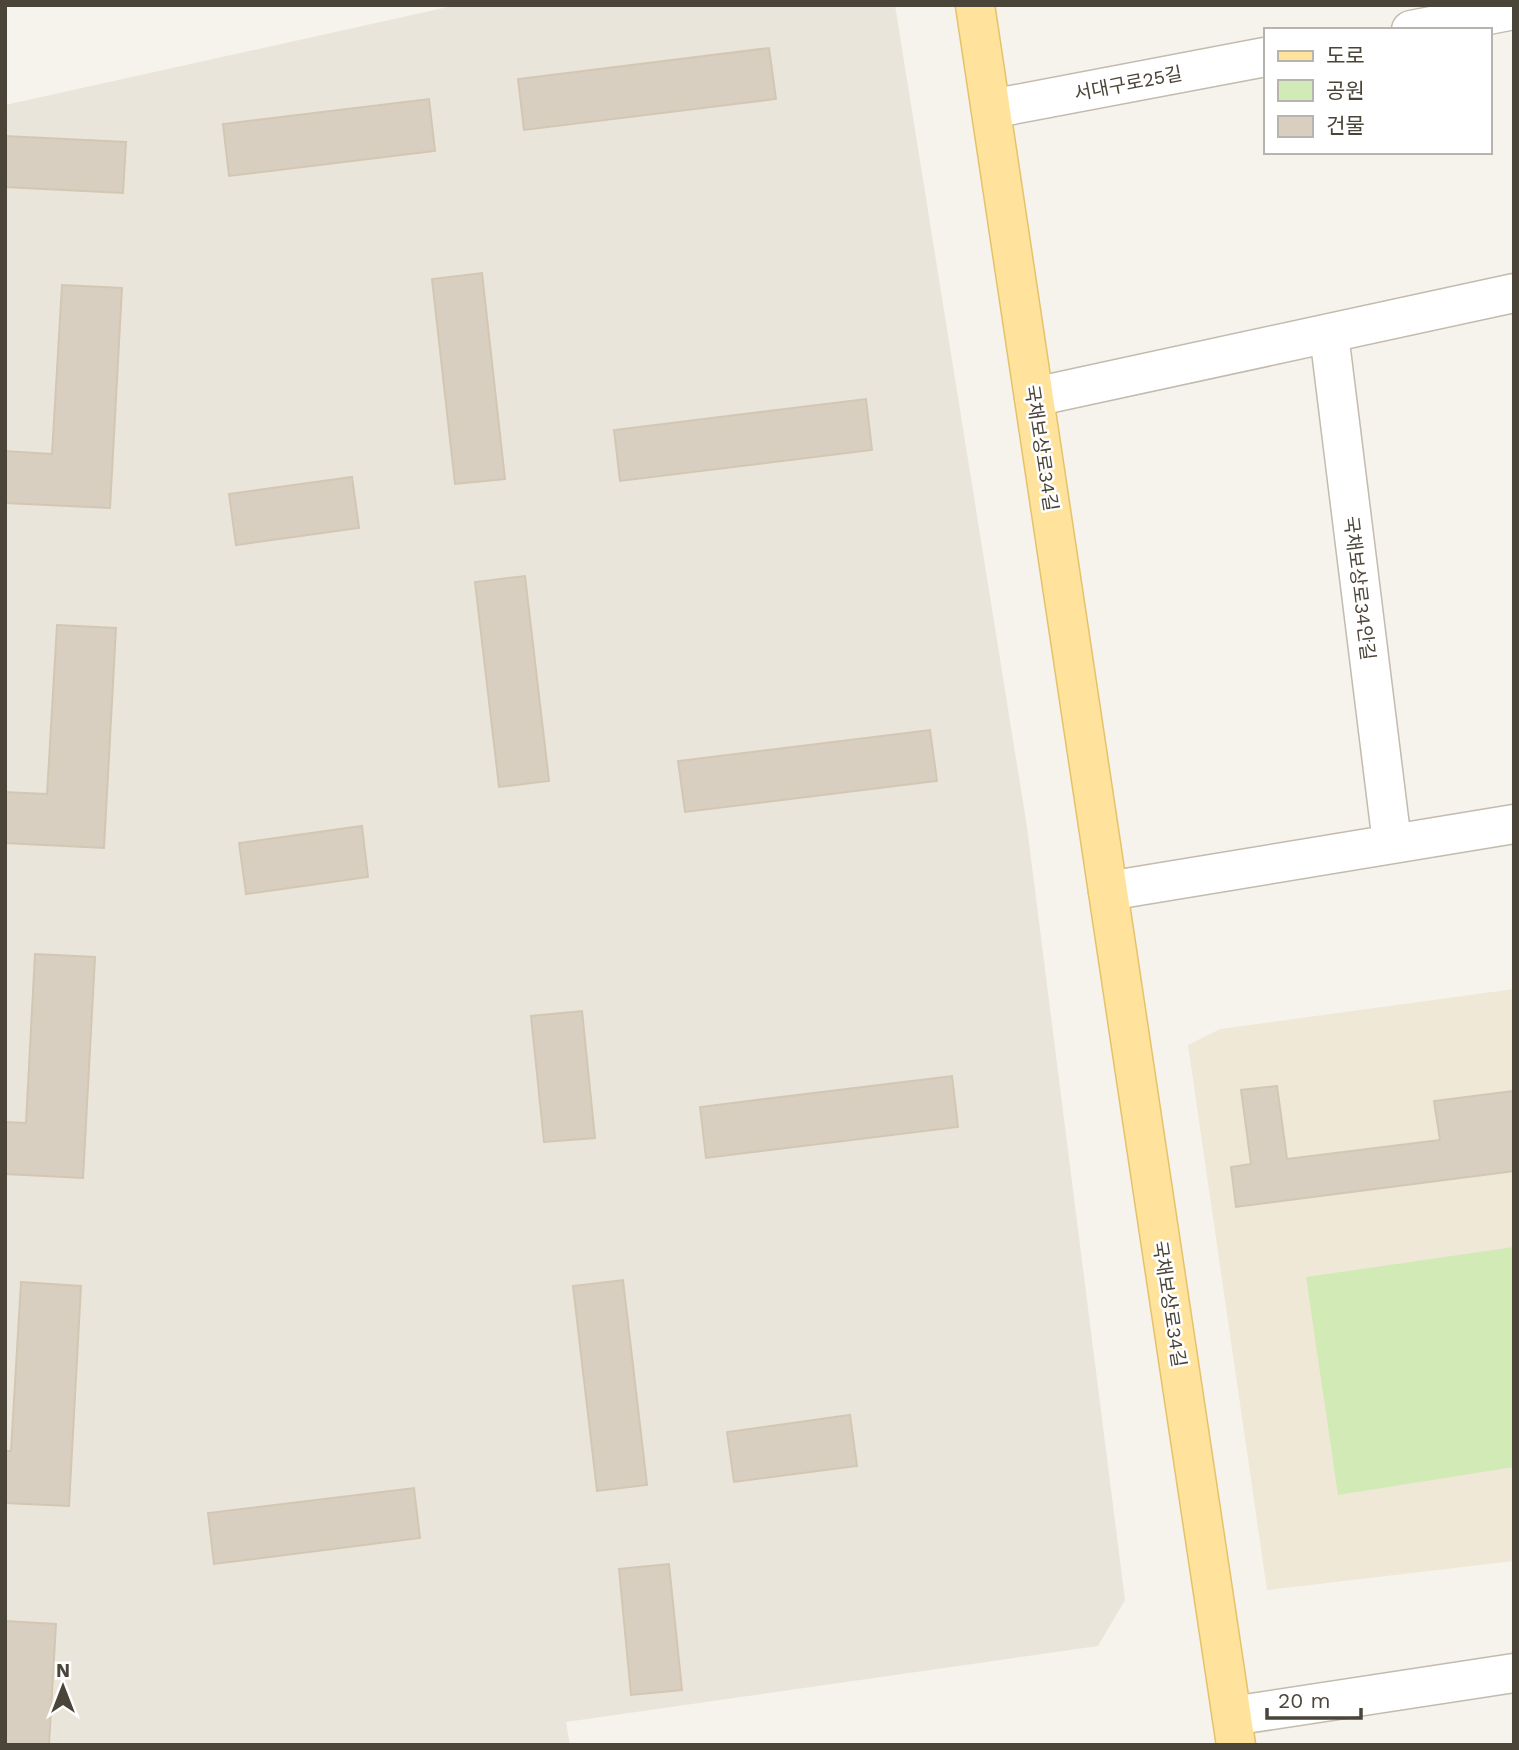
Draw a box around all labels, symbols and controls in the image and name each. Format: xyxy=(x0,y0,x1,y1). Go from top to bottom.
legend xyxy=(1264,28,1491,154)
text: 도로 xyxy=(1326,43,1365,68)
street label: 서대구로25길 xyxy=(1072,62,1184,105)
text: 공원 xyxy=(1326,78,1365,103)
text: 건물 xyxy=(1326,113,1365,138)
street label: 국채보상로34길 xyxy=(1020,383,1063,513)
street label: 국채보상로34안길 xyxy=(1339,515,1380,661)
street label: 국채보상로34길 xyxy=(1148,1239,1191,1369)
north arrow xyxy=(28,1652,98,1722)
text: N xyxy=(56,1659,70,1682)
scale bar xyxy=(1267,1676,1362,1720)
text: 20 m xyxy=(1278,1688,1330,1713)

